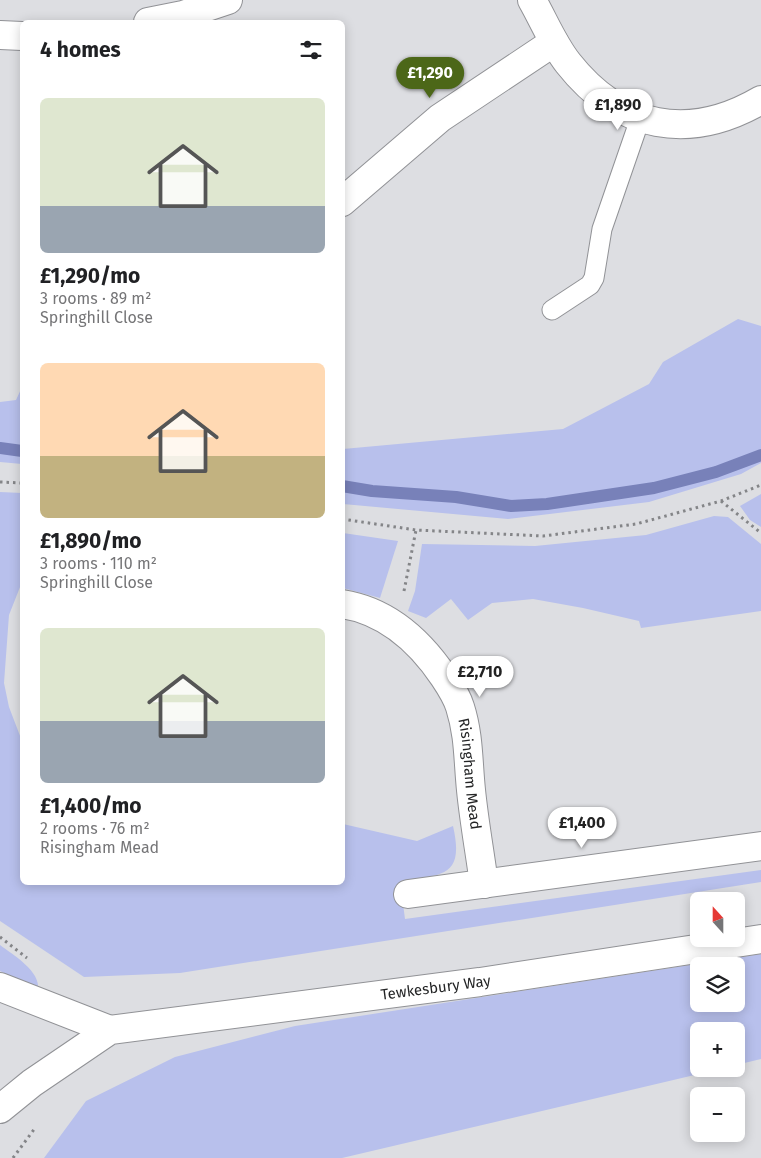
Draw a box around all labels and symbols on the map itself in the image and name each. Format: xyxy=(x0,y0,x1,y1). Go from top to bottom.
pin: £1,290 xyxy=(389,56,471,99)
pin: £1,890 xyxy=(577,88,659,131)
pin: £2,710 xyxy=(439,656,521,698)
street label: Risingham Mead xyxy=(454,717,485,831)
pin: £1,400 xyxy=(541,806,623,849)
north arrow xyxy=(690,892,745,948)
street label: Tewkesbury Way xyxy=(380,971,493,1004)

